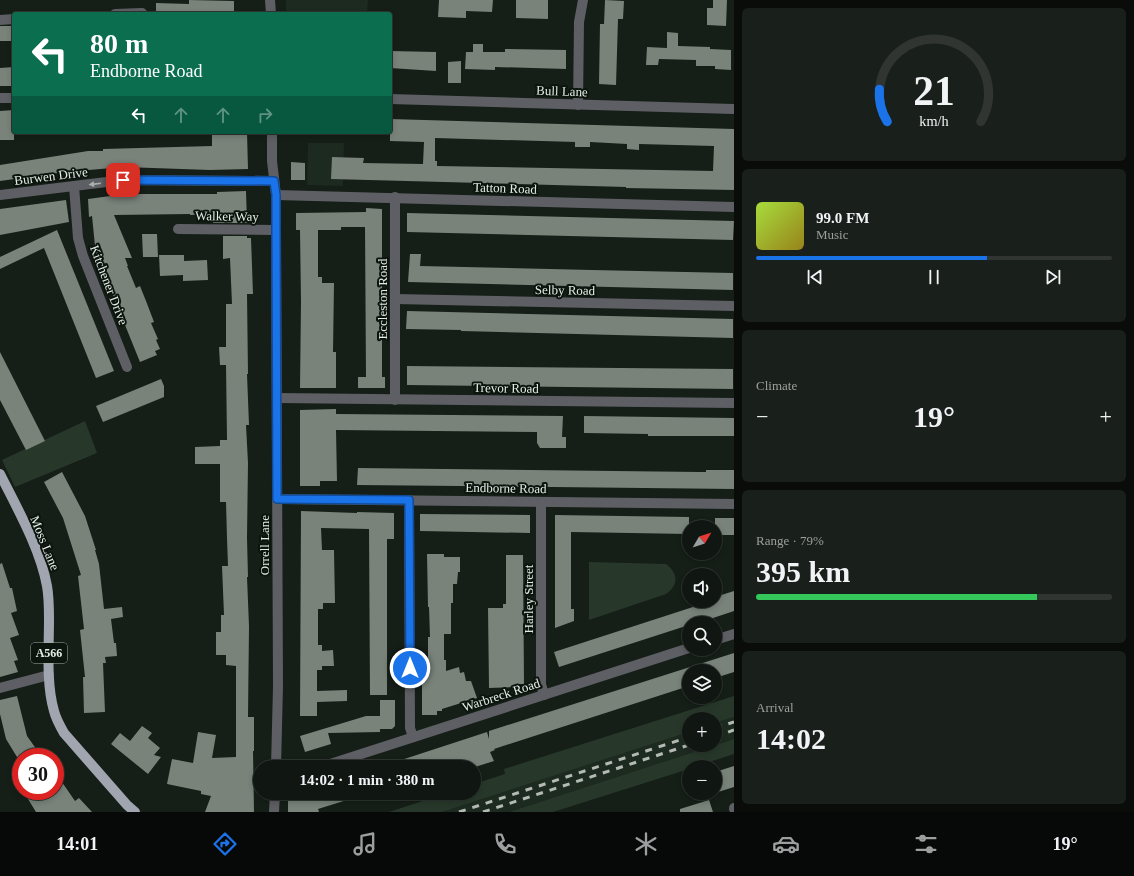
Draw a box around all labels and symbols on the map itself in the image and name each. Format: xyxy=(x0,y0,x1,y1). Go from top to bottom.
street label: Bull Lane xyxy=(536,83,588,99)
pin xyxy=(106,163,140,197)
street label: Burwen Drive xyxy=(13,164,89,188)
street label: Tatton Road xyxy=(473,179,538,197)
one-way arrow xyxy=(89,181,101,187)
street label: Walker Way xyxy=(195,208,259,224)
street label: Kitchener Drive xyxy=(87,243,131,327)
street label: Eccleston Road xyxy=(375,258,390,340)
street label: Selby Road xyxy=(535,282,596,298)
street label: Trevor Road xyxy=(473,380,539,396)
street label: Endborne Road xyxy=(465,480,547,496)
street label: Moss Lane xyxy=(27,514,63,573)
street label: Orrell Lane xyxy=(257,515,272,575)
north arrow xyxy=(682,520,722,560)
street label: Harley Street xyxy=(521,564,536,633)
road number: A566 xyxy=(31,643,67,663)
position arrow xyxy=(389,647,431,689)
street label: Warbreck Road xyxy=(460,675,542,715)
speed limit sign: 30 xyxy=(12,748,64,800)

